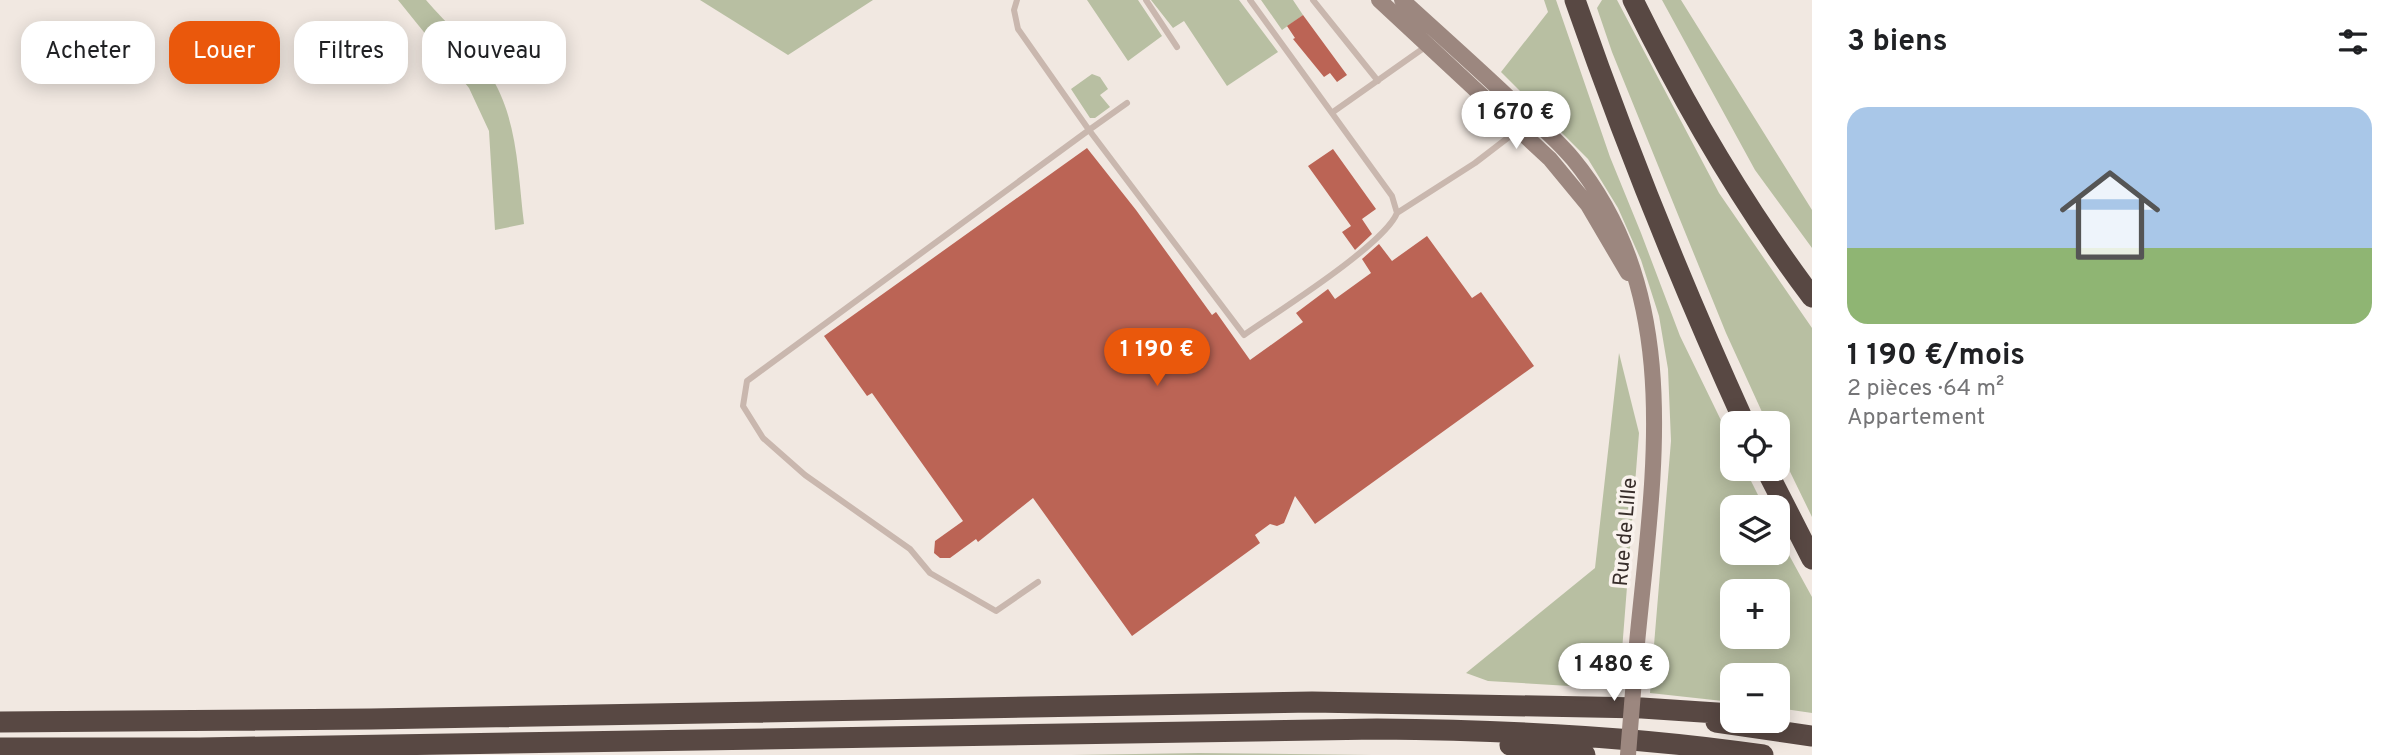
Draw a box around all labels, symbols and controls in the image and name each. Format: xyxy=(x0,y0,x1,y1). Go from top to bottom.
chip: Acheter xyxy=(21,21,155,84)
chip: Louer xyxy=(169,21,280,84)
chip: Filtres xyxy=(294,21,408,84)
chip: Nouveau xyxy=(422,21,566,84)
icon: filters xyxy=(2334,23,2372,61)
text: 3 biens xyxy=(1847,24,1948,61)
pin: 1 670 € xyxy=(1451,92,1581,151)
text: 1 670 € xyxy=(1478,99,1554,128)
icon: home xyxy=(2047,152,2173,278)
pin: 1 190 € xyxy=(1092,328,1222,388)
text: 1 190 € xyxy=(1120,336,1194,365)
text: 1 190 €/mois xyxy=(1847,338,2025,375)
text: 2 pièces · 64 m² xyxy=(1847,375,2004,404)
text: Appartement xyxy=(1847,404,1985,433)
map controls xyxy=(1720,411,1790,733)
button: locate xyxy=(1720,411,1790,481)
street label: Rue de Lille xyxy=(1608,477,1644,587)
button: layers xyxy=(1720,495,1790,565)
button: + xyxy=(1720,579,1790,649)
pin: 1 480 € xyxy=(1549,644,1679,703)
text: 1 480 € xyxy=(1574,651,1654,680)
button: − xyxy=(1720,663,1790,733)

